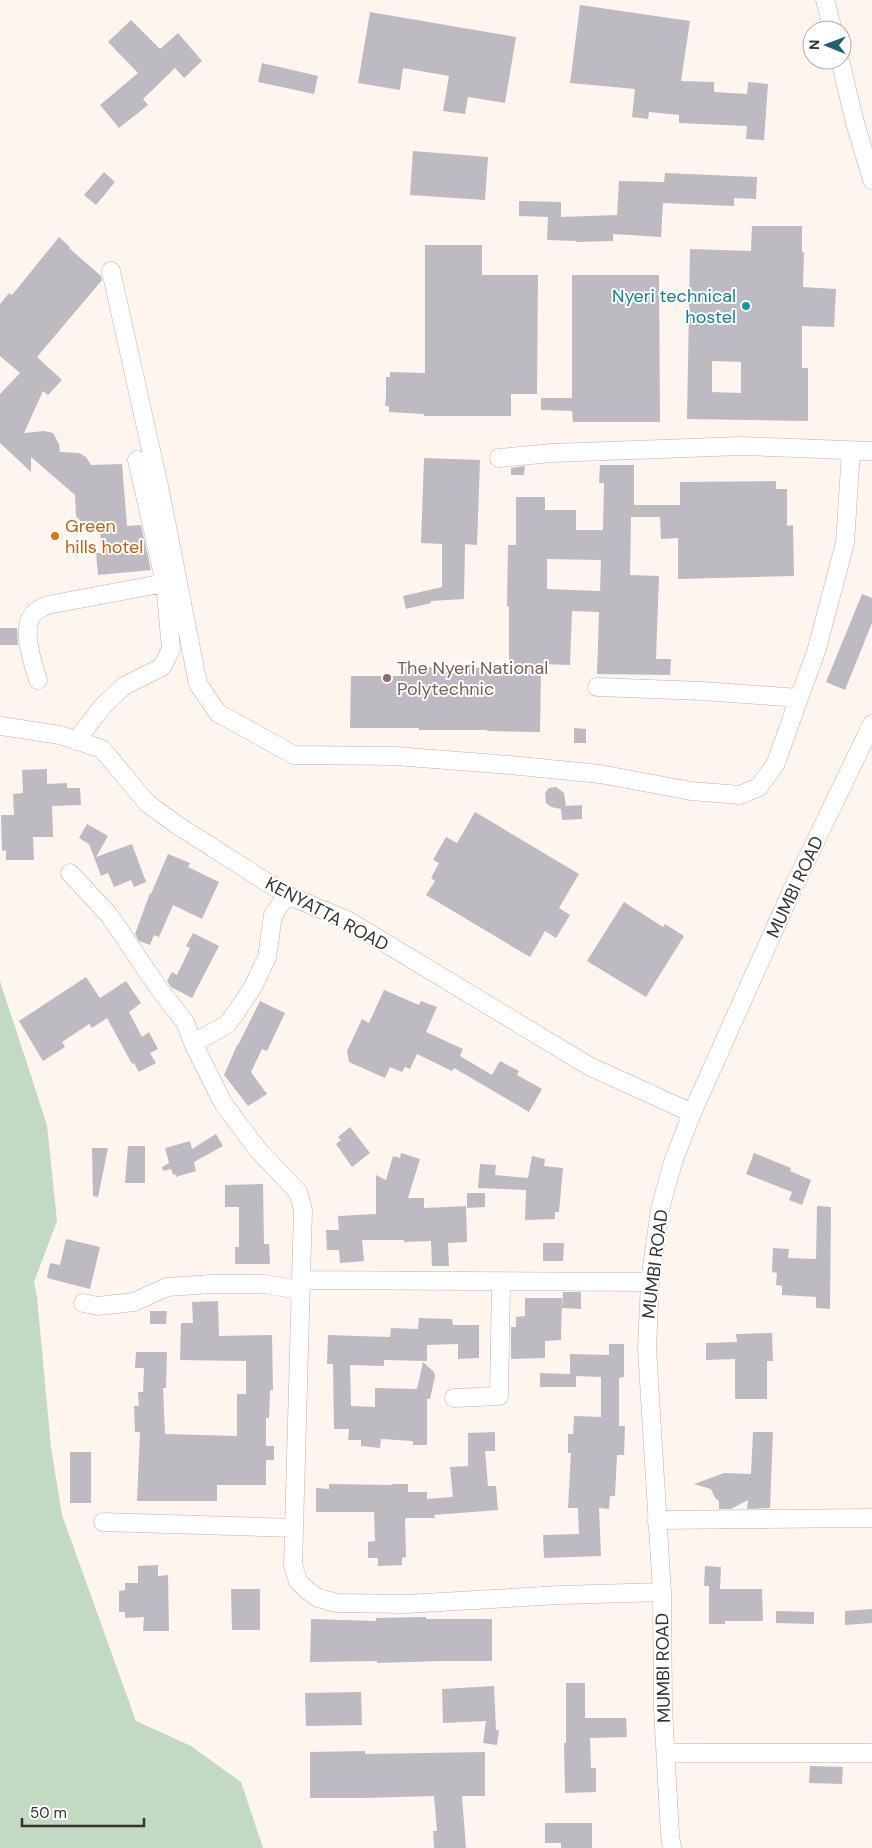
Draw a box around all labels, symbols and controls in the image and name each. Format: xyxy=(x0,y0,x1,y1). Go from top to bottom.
north arrow xyxy=(802,20,852,70)
text: N xyxy=(805,40,823,50)
place label: Nyeri technical hostel xyxy=(612,284,736,329)
marker: Nyeri technical hostel xyxy=(740,300,752,312)
place label: Green hills hotel xyxy=(65,514,143,559)
marker: Green hills hotel xyxy=(49,530,61,542)
place label: The Nyeri National Polytechnic xyxy=(397,656,548,701)
marker: The Nyeri National Polytechnic xyxy=(381,672,393,684)
street label: MUMBI ROAD xyxy=(761,832,829,942)
street label: KENYATTA ROAD xyxy=(261,871,393,957)
street label: MUMBI ROAD xyxy=(636,1208,674,1320)
street label: MUMBI ROAD xyxy=(650,1613,676,1723)
scale bar xyxy=(22,1796,145,1828)
text: 50 m xyxy=(30,1803,67,1823)

